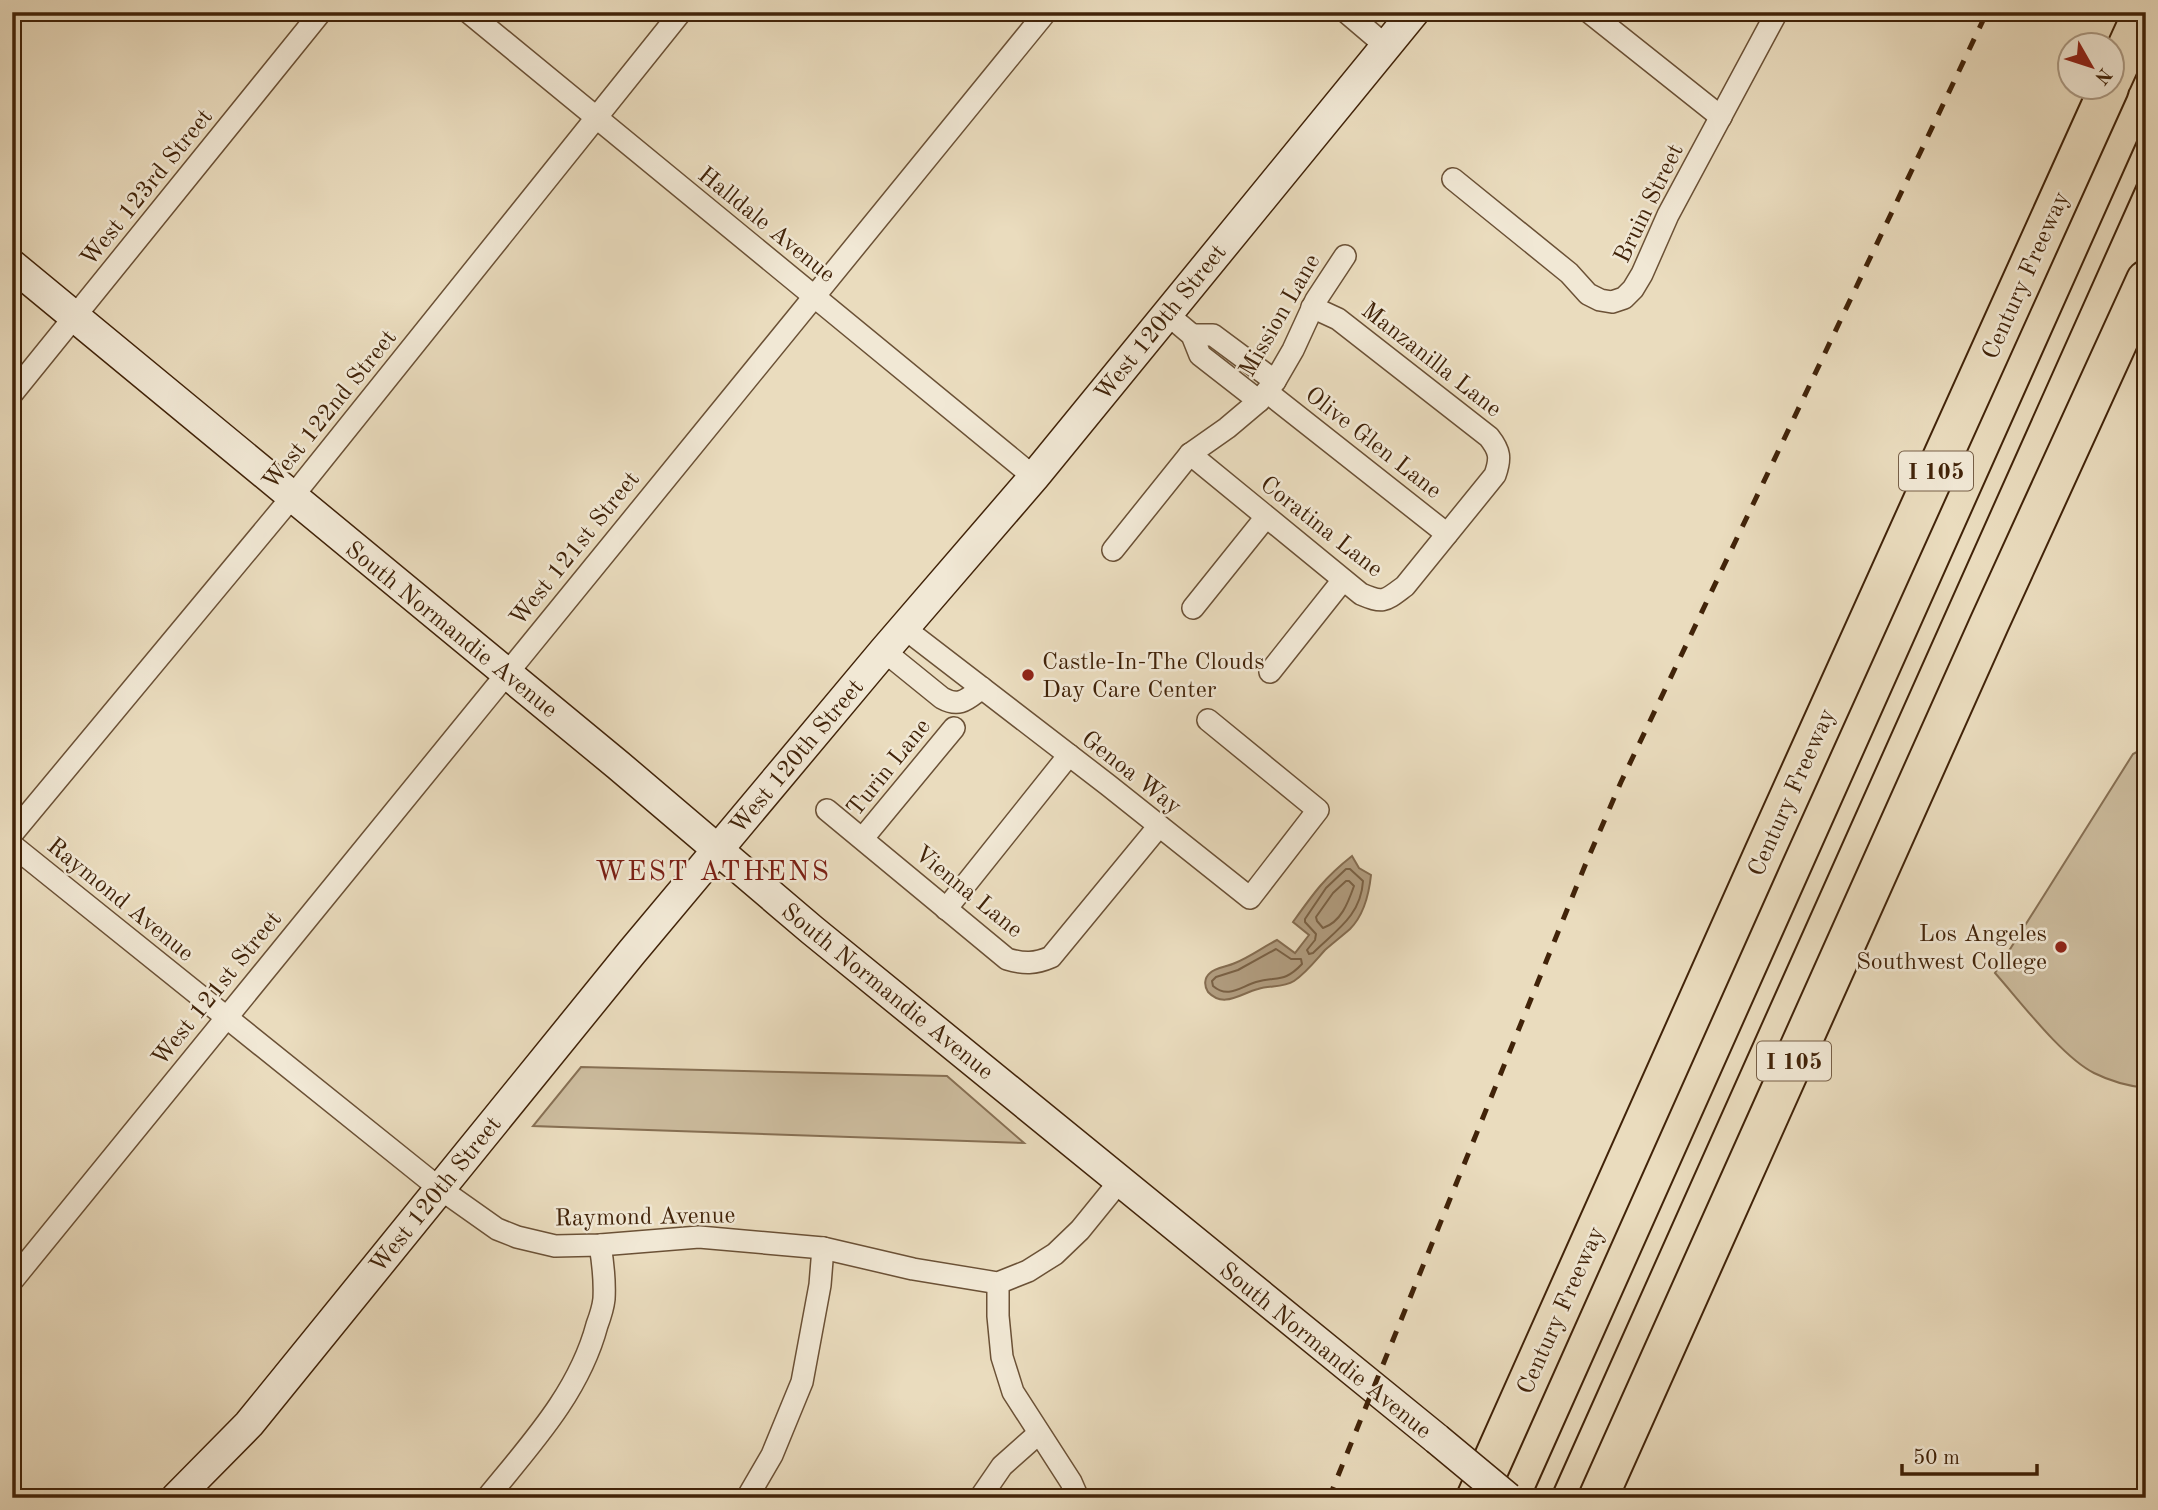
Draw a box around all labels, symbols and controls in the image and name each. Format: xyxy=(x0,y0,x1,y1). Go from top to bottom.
north arrow xyxy=(2056,32,2126,102)
text: N xyxy=(2090,64,2114,87)
street label: West 123rd Street xyxy=(77,105,218,271)
street label: Bruin Street xyxy=(1611,141,1689,267)
street label: Halldale Avenue xyxy=(693,163,839,288)
street label: Century Freeway xyxy=(1979,188,2075,363)
street label: West 120th Street xyxy=(1091,241,1232,406)
street label: Mission Lane xyxy=(1236,250,1325,382)
street label: Manzanilla Lane xyxy=(1356,299,1505,422)
street label: West 122nd Street xyxy=(259,326,402,495)
street label: Olive Glen Lane xyxy=(1300,383,1445,504)
road number: I 105 xyxy=(1899,452,1973,491)
street label: West 121st Street xyxy=(506,468,645,631)
street label: Coratina Lane xyxy=(1255,473,1386,583)
street label: South Normandie Avenue xyxy=(340,538,561,723)
place label: Castle-In-The Clouds Day Care Center xyxy=(1042,651,1265,703)
marker: Castle-In-The Clouds Day Care Center xyxy=(1020,667,1036,683)
street label: West 120th Street xyxy=(726,675,869,839)
street label: Century Freeway xyxy=(1745,705,1841,880)
street label: Turin Lane xyxy=(843,715,936,822)
street label: Genoa Way xyxy=(1076,727,1186,820)
street label: Raymond Avenue xyxy=(42,834,198,967)
street label: Vienna Lane xyxy=(909,842,1026,943)
district label: WEST ATHENS xyxy=(595,859,831,887)
street label: South Normandie Avenue xyxy=(776,900,997,1085)
street label: West 121st Street xyxy=(148,908,287,1071)
place label: Los Angeles Southwest College xyxy=(1856,923,2047,975)
marker: Los Angeles Southwest College xyxy=(2053,939,2069,955)
road number: I 105 xyxy=(1757,1042,1831,1080)
street label: West 120th Street xyxy=(366,1113,507,1278)
street label: Raymond Avenue xyxy=(554,1204,736,1232)
street label: Century Freeway xyxy=(1514,1223,1610,1398)
street label: South Normandie Avenue xyxy=(1214,1259,1435,1444)
scale bar xyxy=(1902,1433,2037,1477)
text: 50 m xyxy=(1913,1448,1960,1469)

